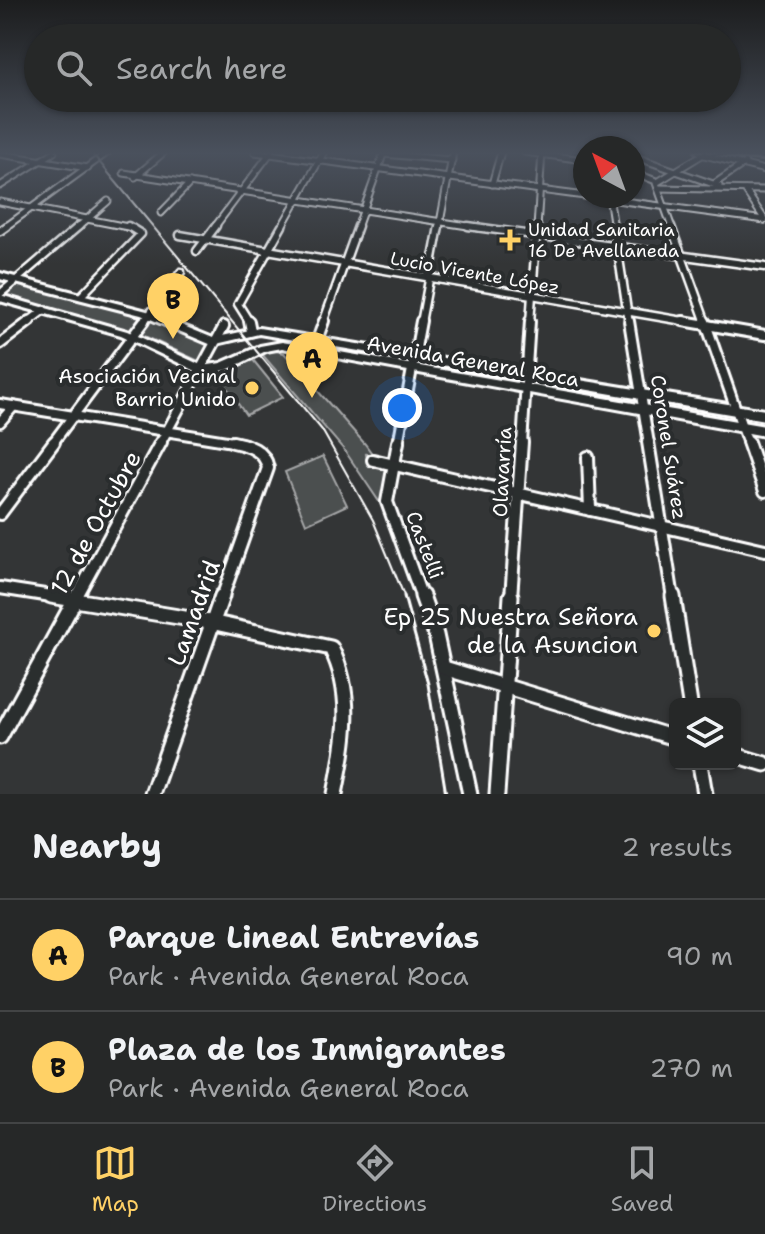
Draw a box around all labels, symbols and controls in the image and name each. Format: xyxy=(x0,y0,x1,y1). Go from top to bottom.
search box xyxy=(24,24,741,112)
icon: search xyxy=(52,46,96,90)
text: Search here xyxy=(116,48,287,89)
north arrow xyxy=(573,136,645,208)
place label: Unidad Sanitaria 16 De Avellaneda xyxy=(528,218,679,263)
marker: Unidad Sanitaria 16 De Avellaneda xyxy=(499,229,521,251)
street label: Lucio Vicente López xyxy=(389,246,561,300)
pin: B xyxy=(147,273,199,339)
street label: Avenida General Roca xyxy=(365,330,582,393)
pin: A xyxy=(286,332,338,398)
place label: Asociación Vecinal Barrio Unido xyxy=(58,363,236,412)
street label: Coronel Suárez xyxy=(645,373,693,521)
marker: Asociación Vecinal Barrio Unido xyxy=(243,379,261,397)
your location xyxy=(382,388,422,428)
street label: Olavarría xyxy=(487,426,517,518)
street label: 12 de Octubre xyxy=(43,445,149,601)
street label: Castelli xyxy=(400,507,450,583)
street label: Lamadrid xyxy=(160,556,228,670)
place label: Ep 25 Nuestra Señora de la Asuncion xyxy=(384,601,638,661)
marker: Ep 25 Nuestra Señora de la Asuncion xyxy=(645,622,663,640)
map controls xyxy=(669,698,741,770)
button: layers xyxy=(669,698,741,770)
text: Nearby xyxy=(32,823,162,869)
text: 2 results xyxy=(621,829,733,864)
text: Parque Lineal Entrevías xyxy=(108,917,479,958)
text: A xyxy=(48,938,68,973)
text: 90 m xyxy=(666,938,733,973)
text: Park · Avenida General Roca xyxy=(108,958,469,993)
text: Plaza de los Inmigrantes xyxy=(108,1029,506,1070)
text: B xyxy=(50,1050,66,1085)
text: 270 m xyxy=(650,1050,733,1085)
text: Park · Avenida General Roca xyxy=(108,1070,469,1105)
tab: Map xyxy=(92,1141,139,1218)
tab: Directions xyxy=(322,1141,427,1218)
tab: Saved xyxy=(611,1141,673,1218)

